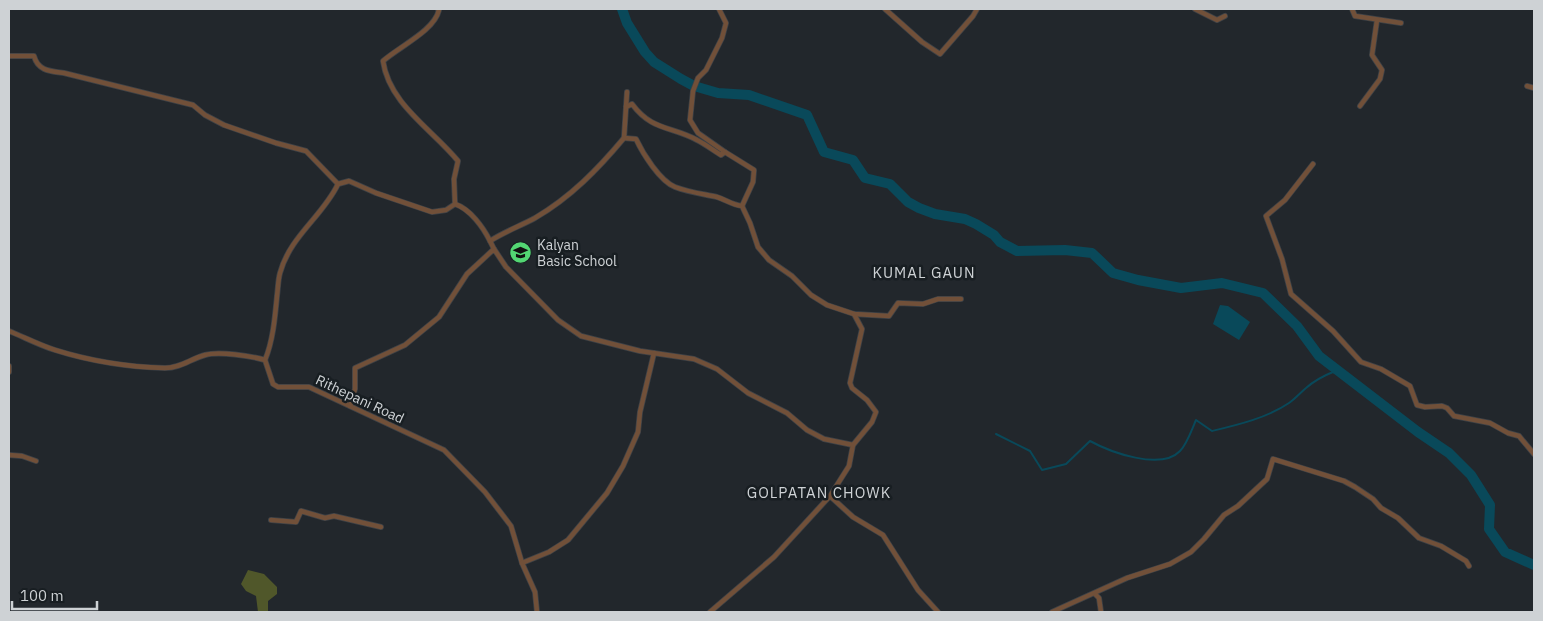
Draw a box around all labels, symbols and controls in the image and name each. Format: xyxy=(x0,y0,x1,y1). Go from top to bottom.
place label: Kalyan Basic School xyxy=(537,236,617,270)
school or university icon: Kalyan Basic School xyxy=(509,241,533,265)
district label: KUMAL GAUN xyxy=(872,263,976,282)
street label: Rithepani Road xyxy=(313,371,407,427)
district label: GOLPATAN CHOWK xyxy=(747,483,891,502)
scale bar xyxy=(12,578,98,610)
text: 100 m xyxy=(20,586,64,605)

